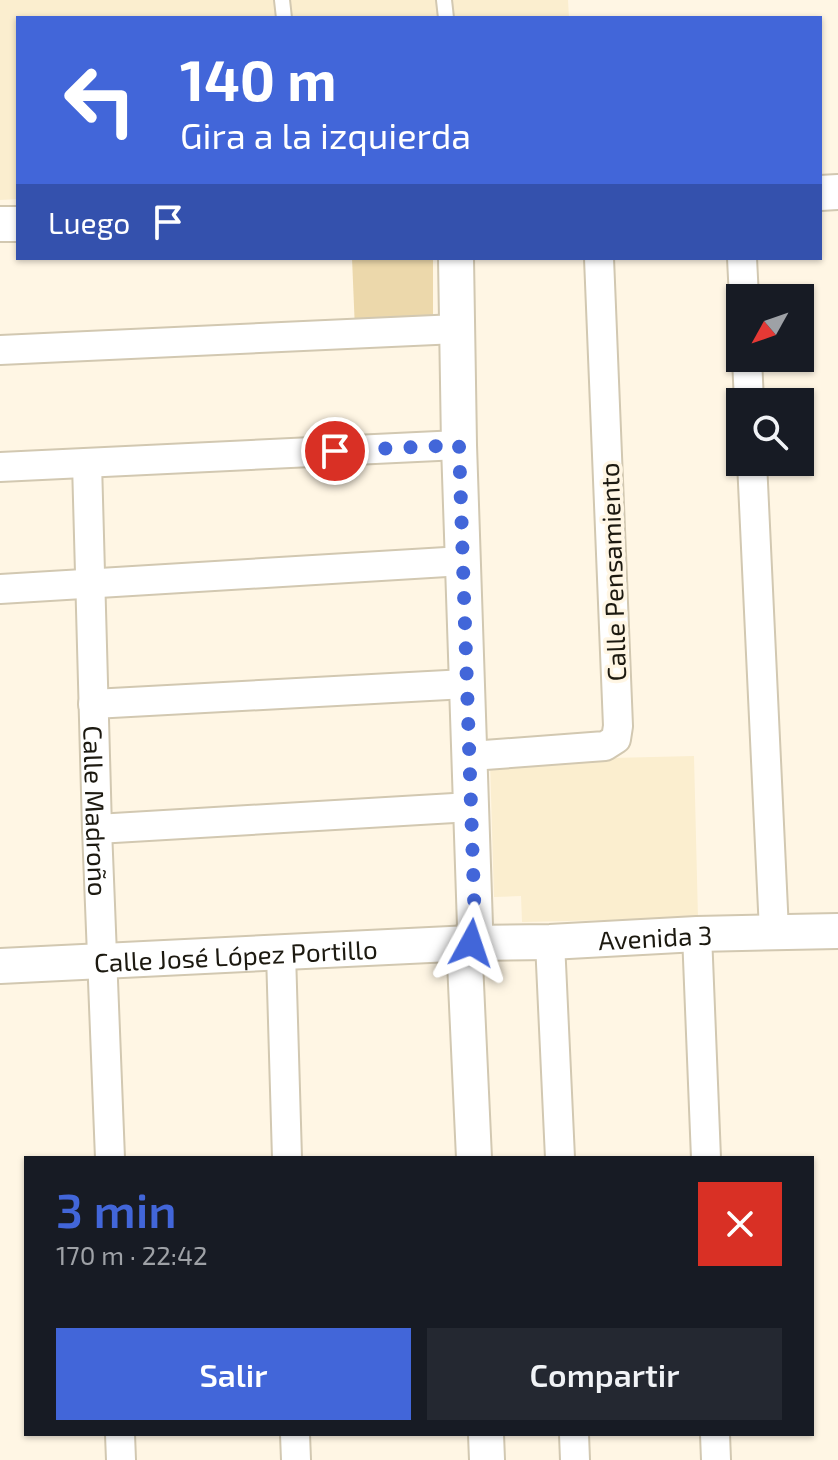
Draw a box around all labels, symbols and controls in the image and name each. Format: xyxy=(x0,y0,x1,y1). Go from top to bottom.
text: 140 m xyxy=(180,45,337,112)
icon: left xyxy=(48,48,152,152)
text: Gira a la izquierda xyxy=(180,113,471,156)
icon: arrive xyxy=(146,200,190,244)
text: Luego xyxy=(48,204,130,240)
north arrow xyxy=(726,284,814,372)
map controls xyxy=(726,284,814,476)
button: search xyxy=(726,388,814,476)
pin xyxy=(301,417,369,485)
icon: arrive xyxy=(313,429,357,473)
street label: Calle Pensamiento xyxy=(593,462,631,682)
street label: Calle Madroño xyxy=(79,725,115,897)
position arrow xyxy=(429,901,513,985)
street label: Avenida 3 xyxy=(597,918,713,955)
street label: Calle José López Portillo xyxy=(93,932,378,977)
text: 3 min xyxy=(56,1180,177,1238)
button: close xyxy=(698,1182,782,1266)
text: 170 m · 22:42 xyxy=(56,1239,208,1270)
button: Salir xyxy=(56,1328,411,1420)
button: Compartir xyxy=(427,1328,782,1420)

